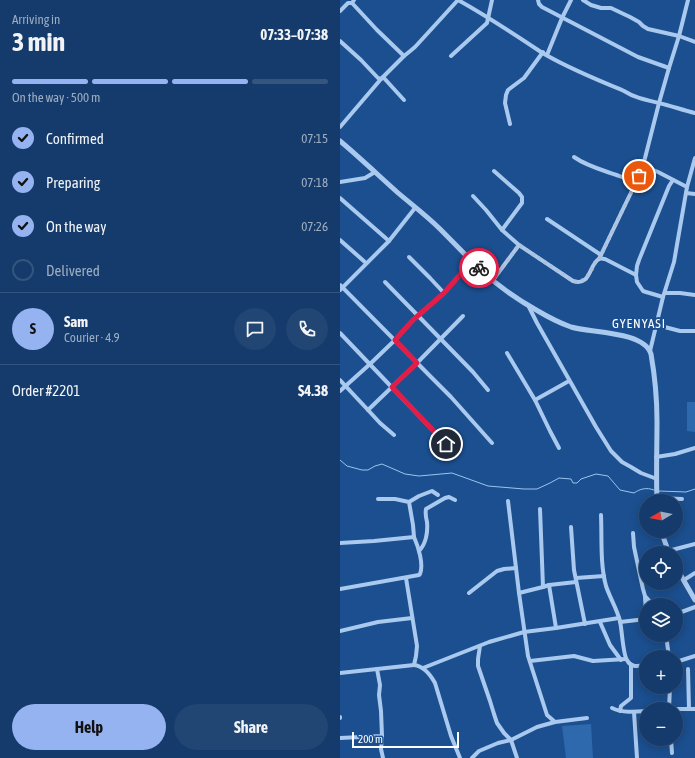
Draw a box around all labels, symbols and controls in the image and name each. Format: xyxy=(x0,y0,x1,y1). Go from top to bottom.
text: Arriving in xyxy=(12,12,60,27)
text: 07:33–07:38 xyxy=(260,26,328,43)
text: 3 min xyxy=(12,27,65,57)
text: On the way · 500 m xyxy=(12,90,100,105)
icon: check xyxy=(12,127,34,149)
text: Confirmed xyxy=(46,130,104,147)
text: 07:15 xyxy=(301,131,328,146)
pin xyxy=(622,159,656,193)
icon: bag xyxy=(628,165,650,187)
icon: check xyxy=(12,171,34,193)
text: Preparing xyxy=(46,174,100,191)
text: 07:18 xyxy=(301,175,328,190)
icon: check xyxy=(12,215,34,237)
text: On the way xyxy=(46,218,107,235)
text: 07:26 xyxy=(301,219,328,234)
courier xyxy=(459,248,499,288)
icon: bike xyxy=(468,257,490,279)
text: Delivered xyxy=(46,262,100,279)
button: chat xyxy=(234,308,276,350)
button: phone xyxy=(286,308,328,350)
text: Sam xyxy=(64,313,88,330)
district label: GYENYASI xyxy=(612,316,666,331)
text: S xyxy=(30,320,36,337)
text: Courier · 4.9 xyxy=(64,330,120,345)
text: Order #2201 xyxy=(12,382,80,399)
text: $4.38 xyxy=(298,382,328,399)
pin xyxy=(429,427,463,461)
icon: home xyxy=(435,433,457,455)
north arrow xyxy=(639,494,683,538)
map controls xyxy=(639,494,683,746)
button: locate xyxy=(639,546,683,590)
button: layers xyxy=(639,598,683,642)
button: + xyxy=(639,650,683,694)
button: − xyxy=(639,702,683,746)
button: Help xyxy=(12,704,166,750)
button: Share xyxy=(174,704,328,750)
scale bar xyxy=(352,730,459,749)
text: 200 m xyxy=(358,733,383,745)

